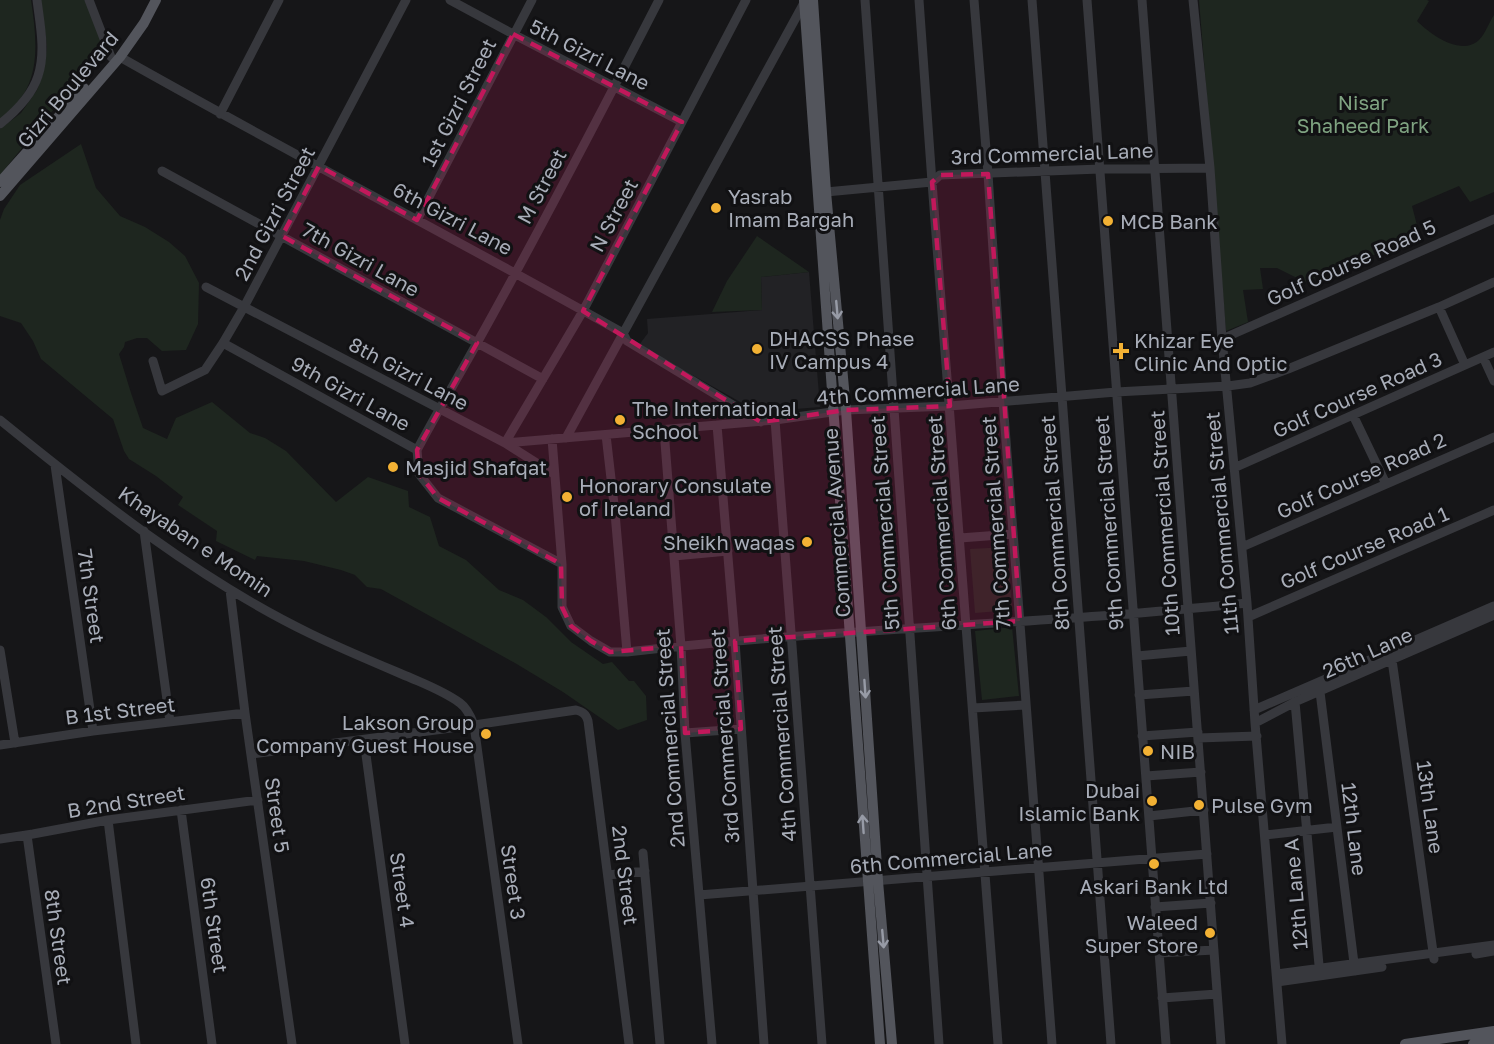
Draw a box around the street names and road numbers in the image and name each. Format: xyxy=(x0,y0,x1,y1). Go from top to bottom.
street label: 5th Gizri Lane xyxy=(526,13,654,95)
street label: Gizri Boulevard xyxy=(11,26,123,152)
street label: 1st Gizri Street xyxy=(415,34,501,170)
street label: 3rd Commercial Lane xyxy=(950,137,1154,169)
street label: 2nd Gizri Street xyxy=(229,142,319,284)
street label: M Street xyxy=(511,144,571,228)
street label: N Street xyxy=(584,174,642,256)
street label: 6th Gizri Lane xyxy=(389,176,517,260)
street label: Golf Course Road 5 xyxy=(1263,214,1439,310)
street label: 7th Gizri Lane xyxy=(298,217,424,301)
street label: 8th Gizri Lane xyxy=(345,331,473,415)
street label: Golf Course Road 3 xyxy=(1269,346,1445,442)
street label: 9th Gizri Lane xyxy=(287,350,415,436)
street label: 4th Commercial Lane xyxy=(816,371,1020,409)
street label: 10th Commercial Street xyxy=(1144,410,1184,636)
street label: 11th Commercial Street xyxy=(1199,411,1243,635)
street label: 8th Commercial Street xyxy=(1034,414,1074,632)
street label: 5th Commercial Street xyxy=(865,415,903,631)
street label: 6th Commercial Street xyxy=(922,415,960,631)
street label: 7th Commercial Street xyxy=(976,415,1014,631)
street label: 9th Commercial Street xyxy=(1089,415,1127,631)
street label: Golf Course Road 2 xyxy=(1273,427,1449,523)
street label: Commercial Avenue xyxy=(817,428,855,618)
street label: Khayaban e Momin xyxy=(114,480,278,602)
street label: Golf Course Road 1 xyxy=(1276,501,1452,593)
street label: 7th Street xyxy=(73,547,111,645)
street label: 26th Lane xyxy=(1318,622,1416,682)
street label: 4th Commercial Street xyxy=(761,625,801,843)
street label: 2nd Commercial Street xyxy=(649,628,689,848)
street label: 3rd Commercial Street xyxy=(705,628,743,844)
street label: B 1st Street xyxy=(63,691,177,729)
street label: 13th Lane xyxy=(1413,759,1449,855)
street label: Street 5 xyxy=(261,776,295,854)
street label: B 2nd Street xyxy=(65,780,187,822)
street label: 12th Lane xyxy=(1337,781,1373,877)
street label: 2nd Street xyxy=(608,824,644,926)
street label: 6th Commercial Lane xyxy=(849,836,1053,878)
street label: 12th Lane A xyxy=(1278,837,1312,951)
street label: Street 3 xyxy=(497,843,531,921)
street label: Street 4 xyxy=(386,850,420,930)
street label: 6th Street xyxy=(196,875,234,975)
street label: 8th Street xyxy=(40,887,78,987)

